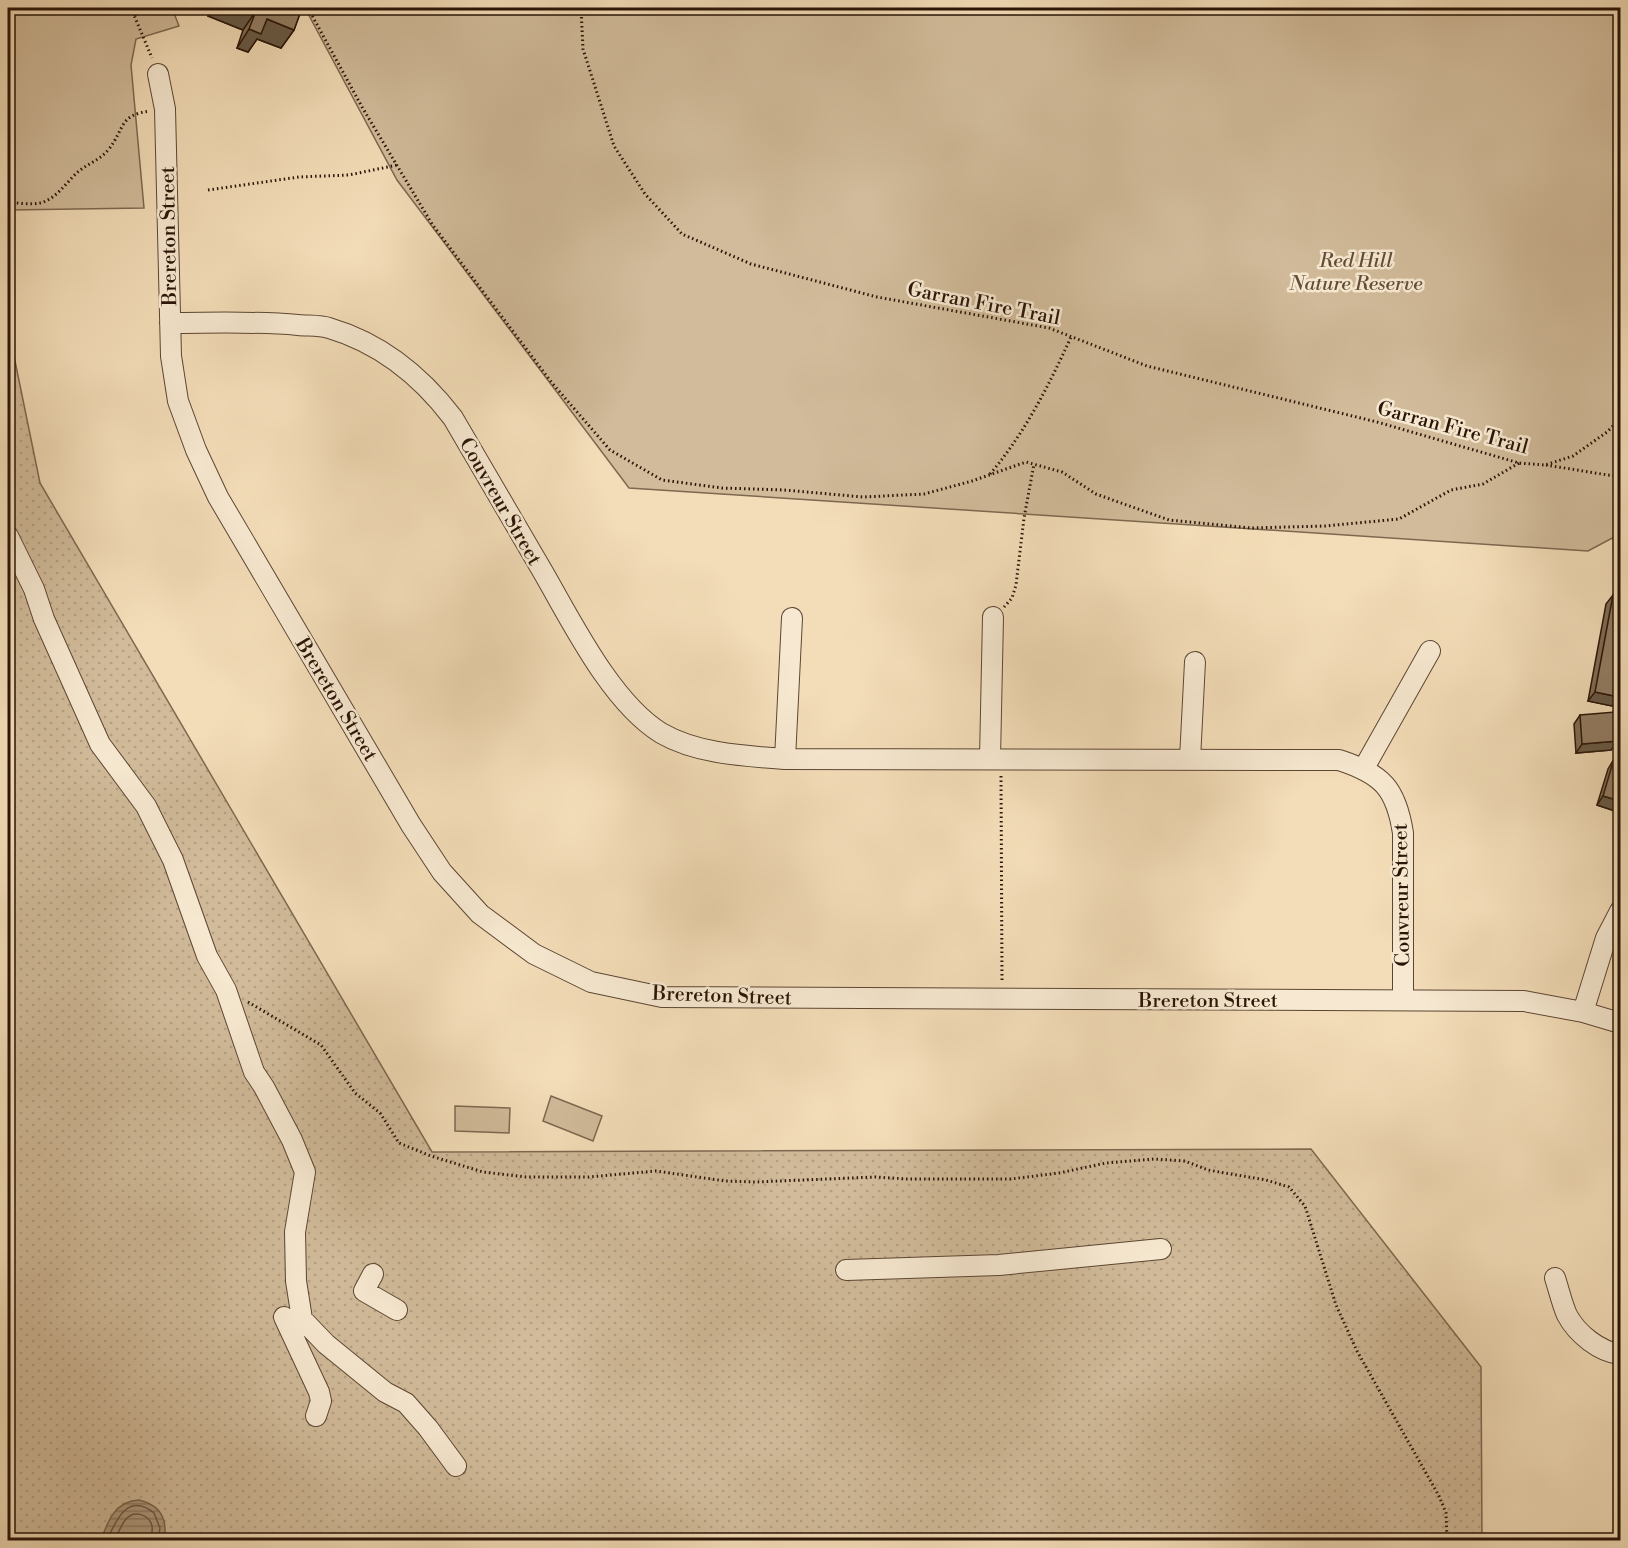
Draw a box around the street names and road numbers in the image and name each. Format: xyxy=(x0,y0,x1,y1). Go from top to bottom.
street label: Brereton Street xyxy=(156,166,183,307)
street label: Garran Fire Trail xyxy=(905,277,1062,332)
street label: Garran Fire Trail xyxy=(1374,396,1531,461)
street label: Couvreur Street xyxy=(453,433,546,570)
street label: Brereton Street xyxy=(289,633,382,766)
street label: Couvreur Street xyxy=(1389,823,1416,967)
street label: Brereton Street xyxy=(651,982,792,1011)
street label: Brereton Street xyxy=(1137,989,1278,1014)

